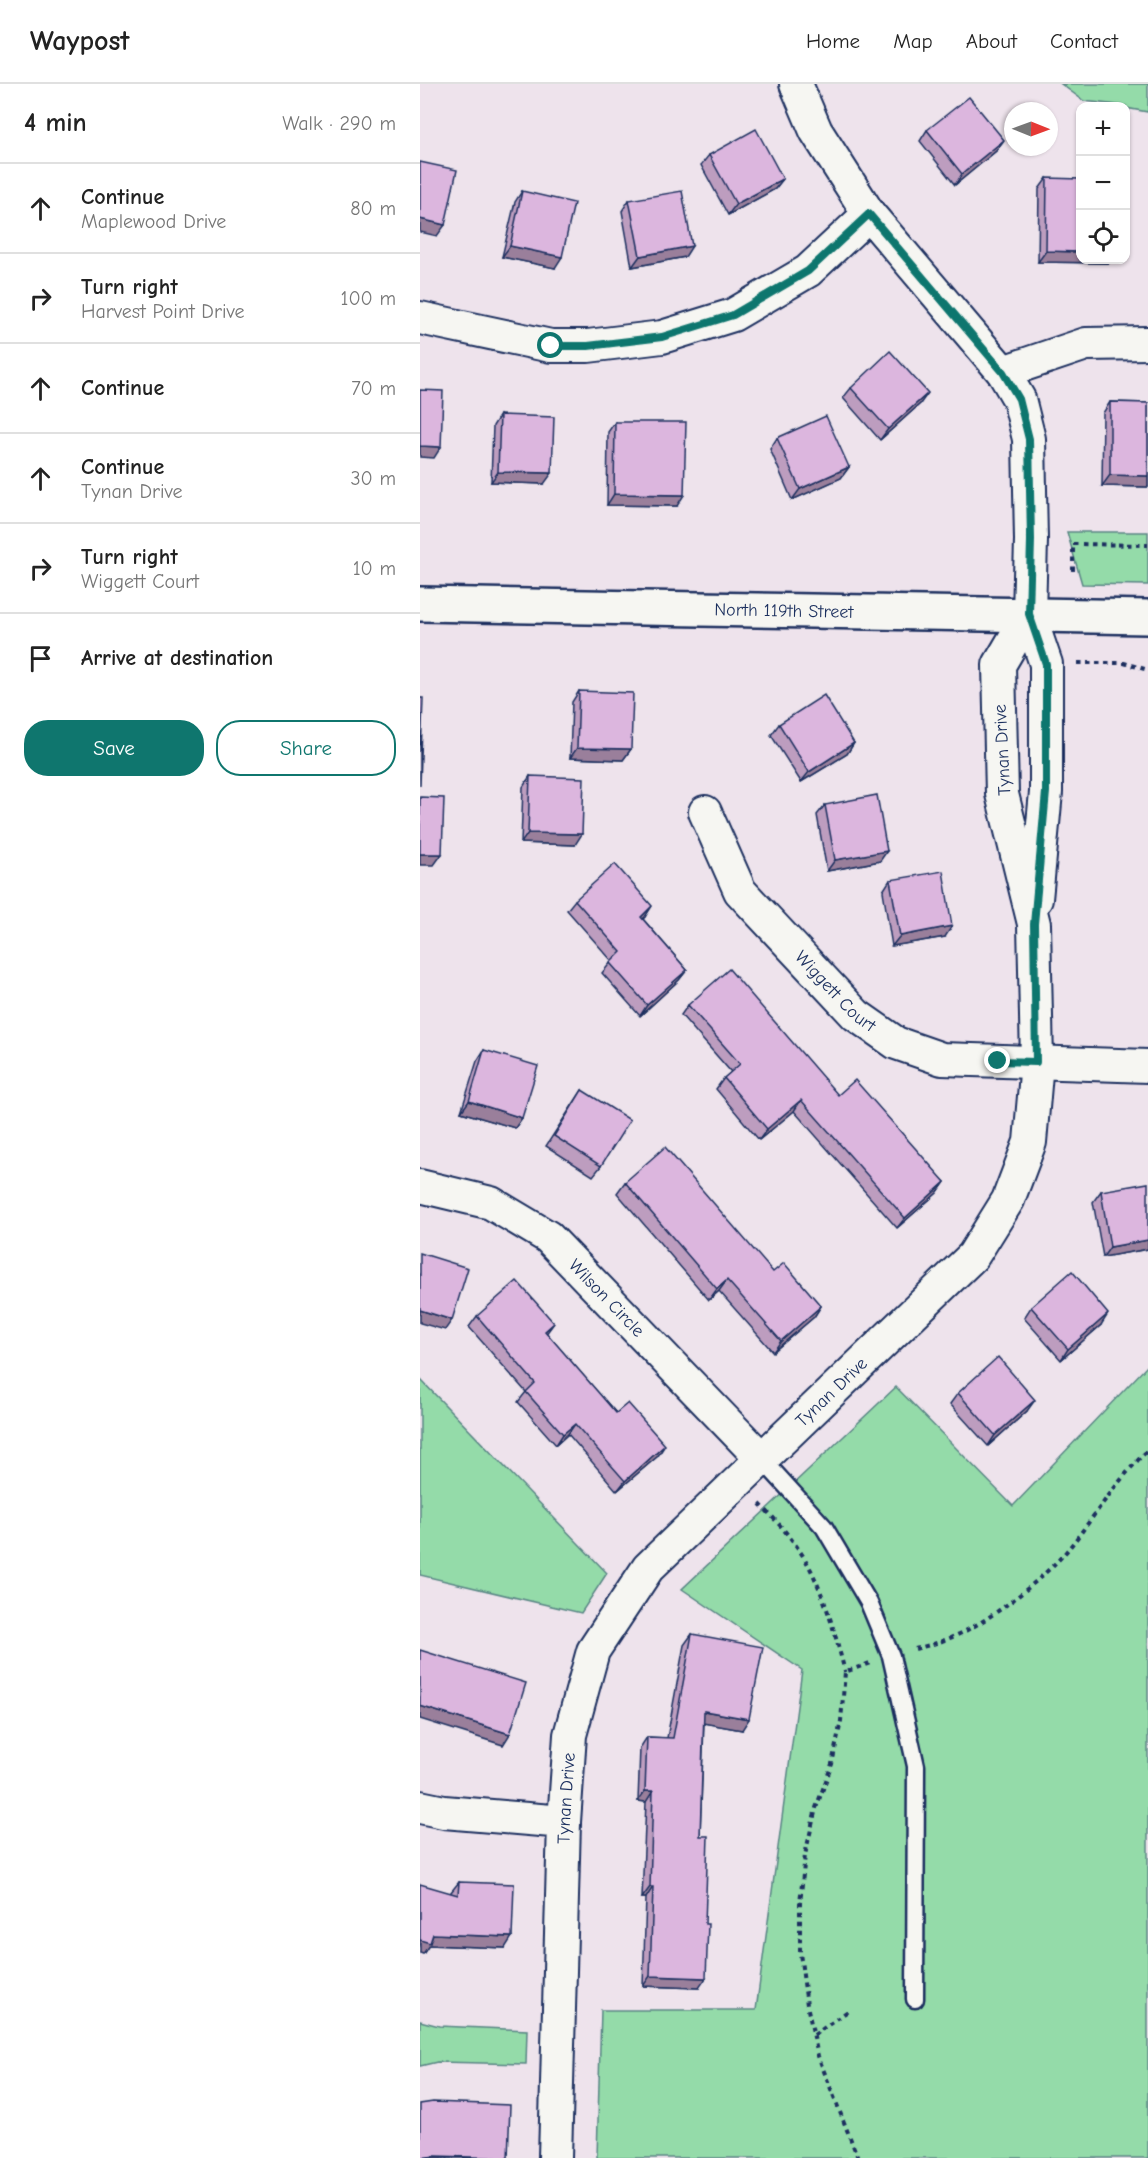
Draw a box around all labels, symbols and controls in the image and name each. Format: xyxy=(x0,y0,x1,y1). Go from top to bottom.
text: Waypost xyxy=(30,25,130,57)
text: Home xyxy=(806,29,860,53)
text: Map xyxy=(893,29,933,53)
text: About xyxy=(966,29,1017,53)
text: Contact xyxy=(1050,29,1118,53)
north arrow xyxy=(1004,102,1058,156)
map controls xyxy=(1076,102,1130,264)
button: + xyxy=(1076,102,1130,156)
text: 4 min xyxy=(24,108,87,138)
text: Walk · 290 m xyxy=(282,112,396,135)
button: − xyxy=(1076,156,1130,210)
text: Continue xyxy=(81,184,164,210)
icon: ahead xyxy=(24,192,57,225)
text: 80 m xyxy=(350,197,396,220)
text: Maplewood Drive xyxy=(81,210,226,233)
button: locate xyxy=(1076,210,1130,264)
text: Turn right xyxy=(81,274,178,300)
icon: right xyxy=(24,282,57,315)
text: 100 m xyxy=(341,287,396,310)
text: Harvest Point Drive xyxy=(81,300,244,323)
route start xyxy=(537,332,563,358)
icon: ahead xyxy=(24,372,57,405)
text: Continue xyxy=(81,375,164,401)
text: 70 m xyxy=(351,377,396,400)
text: Continue xyxy=(81,454,164,480)
icon: ahead xyxy=(24,462,57,495)
text: 30 m xyxy=(350,467,396,490)
text: Tynan Drive xyxy=(81,480,183,503)
text: Turn right xyxy=(81,544,178,570)
icon: right xyxy=(24,552,57,585)
text: 10 m xyxy=(353,557,396,580)
text: Wiggett Court xyxy=(81,570,199,593)
street label: North 119th Street xyxy=(714,599,855,623)
icon: arrive xyxy=(24,642,57,675)
text: Arrive at destination xyxy=(81,645,273,671)
street label: Tynan Drive xyxy=(990,704,1015,796)
button: Save xyxy=(24,720,204,776)
button: Share xyxy=(216,720,396,776)
street label: Wiggett Court xyxy=(790,947,880,1037)
route end xyxy=(984,1047,1010,1073)
street label: Wilson Circle xyxy=(564,1255,649,1342)
street label: Tynan Drive xyxy=(791,1353,872,1432)
street label: Tynan Drive xyxy=(553,1752,580,1844)

